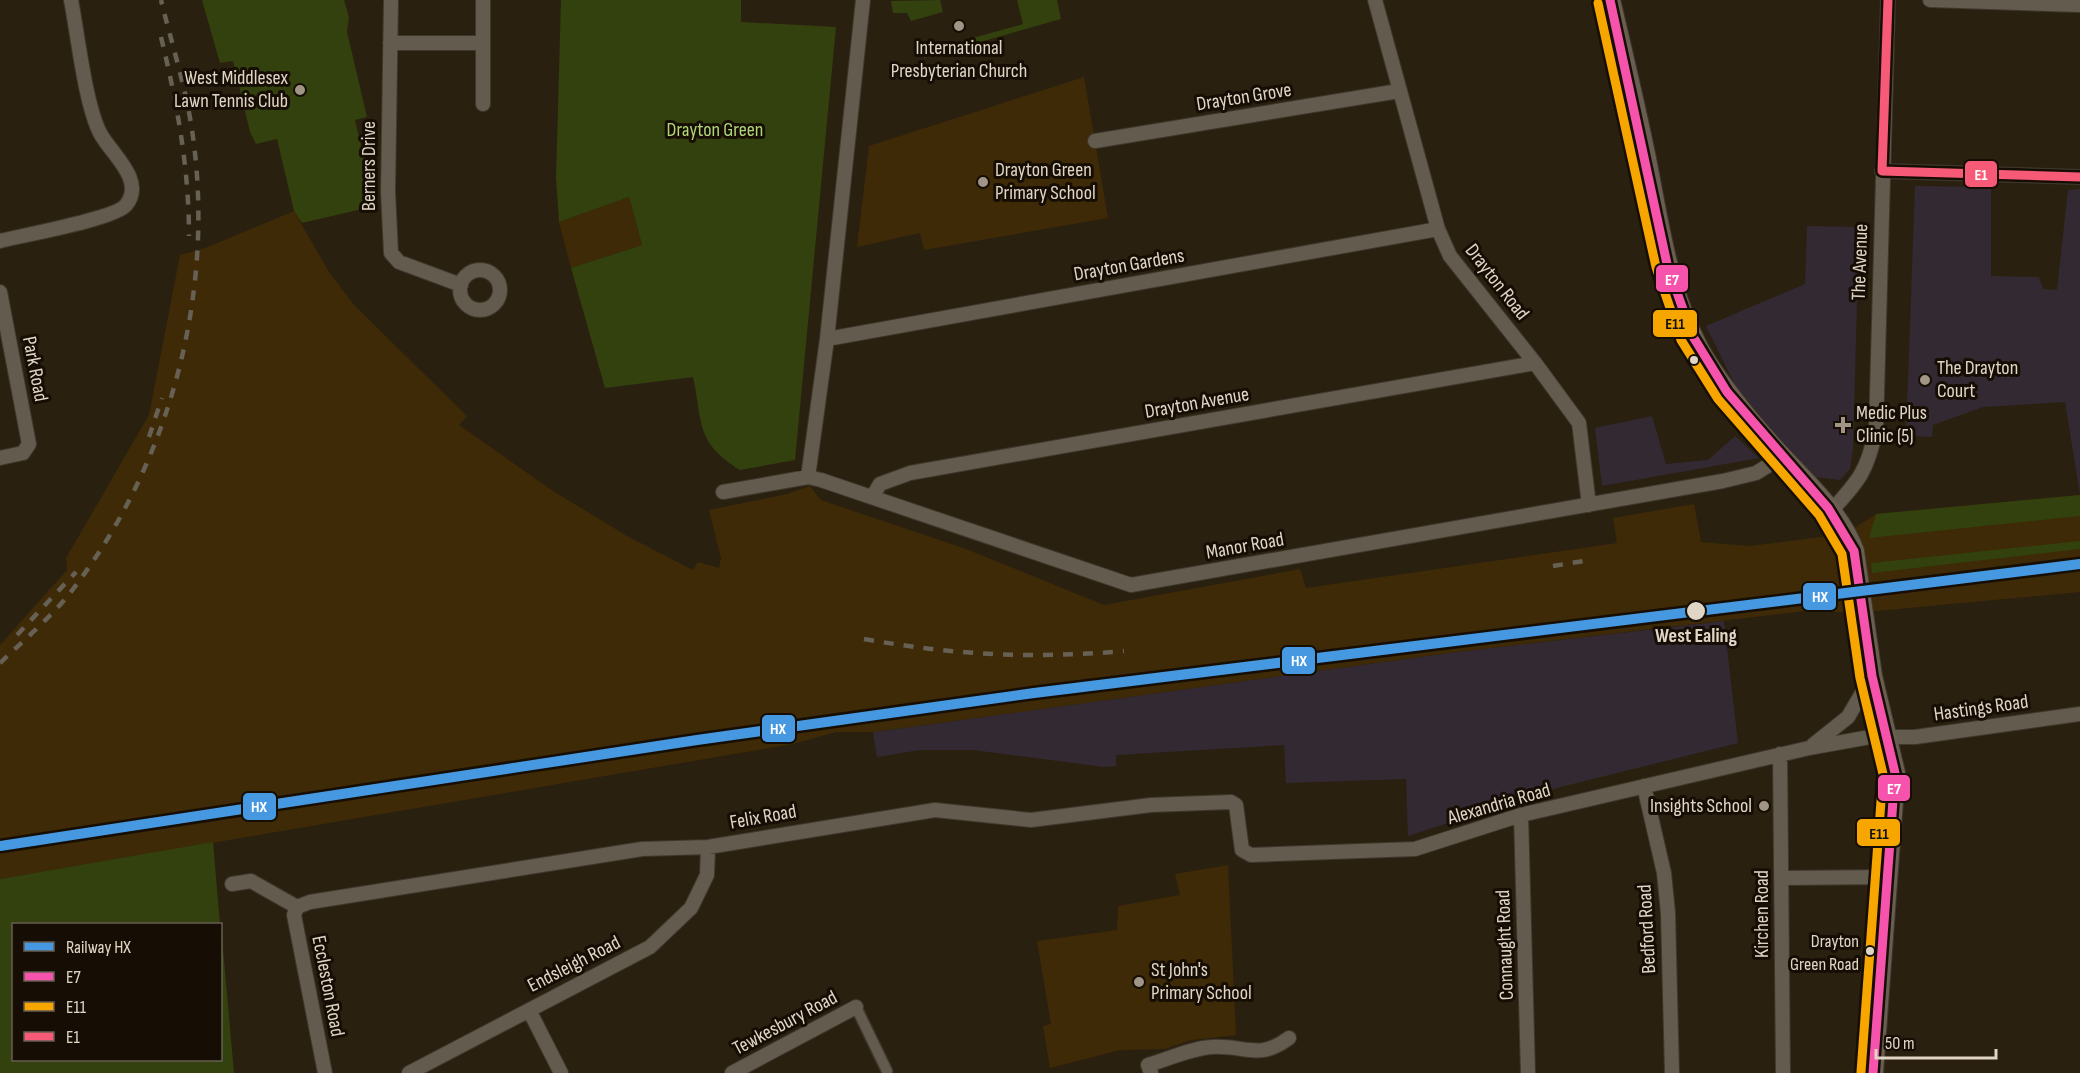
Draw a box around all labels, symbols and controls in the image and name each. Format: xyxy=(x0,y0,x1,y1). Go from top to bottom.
marker: International Presbyterian Church xyxy=(952,19,966,33)
place label: International Presbyterian Church xyxy=(891,36,1027,83)
place label: West Middlesex Lawn Tennis Club xyxy=(174,66,288,113)
street label: Drayton Grove xyxy=(1195,78,1293,116)
marker: West Middlesex Lawn Tennis Club xyxy=(293,83,307,97)
park label: Drayton Green xyxy=(667,118,763,142)
street label: Berners Drive xyxy=(357,121,381,211)
place label: Drayton Green Primary School xyxy=(995,158,1096,205)
line badge: E1 xyxy=(1964,160,1998,188)
text: E1 xyxy=(1974,166,1988,185)
marker: Drayton Green Primary School xyxy=(976,175,990,189)
street label: The Avenue xyxy=(1847,223,1873,301)
street label: Drayton Road xyxy=(1460,239,1534,325)
street label: Drayton Gardens xyxy=(1072,243,1186,287)
line badge: E7 xyxy=(1655,264,1689,293)
text: E7 xyxy=(1665,271,1679,290)
line badge: E11 xyxy=(1652,309,1698,338)
text: E11 xyxy=(1665,315,1685,334)
street label: Park Road xyxy=(17,334,53,404)
unlabelled marker xyxy=(1688,354,1700,366)
place label: The Drayton Court xyxy=(1937,356,2018,403)
marker: The Drayton Court xyxy=(1918,373,1932,387)
street label: Drayton Avenue xyxy=(1143,382,1251,424)
place label: Medic Plus Clinic (5) xyxy=(1856,401,1927,448)
marker: Medic Plus Clinic (5) xyxy=(1834,416,1852,434)
street label: Manor Road xyxy=(1204,527,1286,565)
line badge: HX xyxy=(1802,582,1837,611)
text: HX xyxy=(1812,588,1829,607)
marker: West Ealing xyxy=(1685,600,1707,622)
place label: West Ealing xyxy=(1655,624,1737,648)
line badge: HX xyxy=(1281,646,1316,675)
text: HX xyxy=(1291,652,1308,671)
street label: Hastings Road xyxy=(1932,689,2030,727)
line badge: HX xyxy=(761,714,796,743)
text: HX xyxy=(770,720,787,739)
line badge: E7 xyxy=(1877,774,1911,802)
street label: Alexandria Road xyxy=(1444,778,1553,830)
text: E7 xyxy=(1887,780,1901,799)
line badge: HX xyxy=(242,792,277,821)
place label: Insights School xyxy=(1650,794,1752,818)
text: HX xyxy=(251,798,268,817)
street label: Felix Road xyxy=(728,799,798,835)
marker: Insights School xyxy=(1757,799,1771,813)
line badge: E11 xyxy=(1856,818,1901,847)
text: E11 xyxy=(1869,825,1889,844)
street label: Kirchen Road xyxy=(1750,870,1774,958)
street label: Bedford Road xyxy=(1633,884,1661,974)
street label: Connaught Road xyxy=(1491,889,1519,1001)
legend xyxy=(12,923,222,1061)
street label: Endsleigh Road xyxy=(524,930,624,998)
place label: Drayton Green Road xyxy=(1790,931,1859,975)
street label: Eccleston Road xyxy=(306,934,350,1038)
text: Railway HX xyxy=(66,937,131,958)
marker: Drayton Green Road xyxy=(1864,945,1876,957)
place label: St John's Primary School xyxy=(1151,958,1252,1005)
text: E7 xyxy=(66,967,81,988)
marker: St John's Primary School xyxy=(1132,975,1146,989)
street label: Tewkesbury Road xyxy=(728,985,842,1061)
text: E11 xyxy=(66,997,87,1018)
scale bar xyxy=(1876,1022,1996,1060)
text: E1 xyxy=(66,1027,80,1048)
text: 50 m xyxy=(1885,1033,1915,1054)

